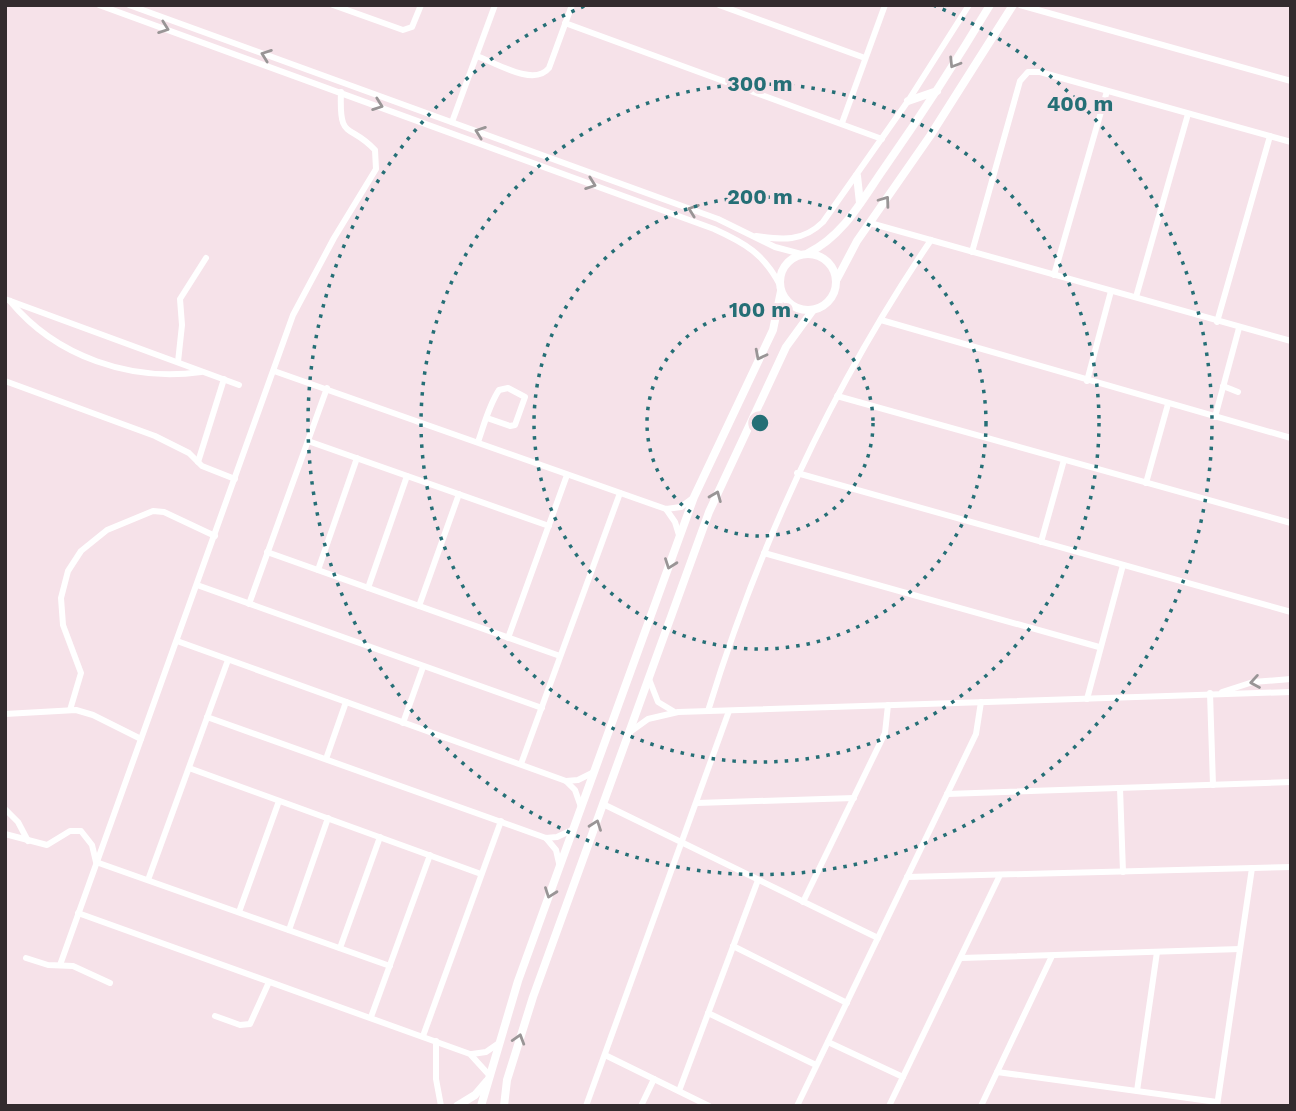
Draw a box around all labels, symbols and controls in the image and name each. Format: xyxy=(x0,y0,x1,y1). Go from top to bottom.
one-way arrow xyxy=(157,20,169,34)
one-way arrow xyxy=(260,49,272,63)
one-way arrow xyxy=(950,56,963,69)
text: 300 m xyxy=(727,71,793,96)
text: 400 m xyxy=(1047,91,1113,116)
one-way arrow xyxy=(371,97,383,111)
one-way arrow xyxy=(474,126,486,140)
one-way arrow xyxy=(585,175,597,189)
text: 200 m xyxy=(727,184,793,209)
one-way arrow xyxy=(877,196,890,209)
one-way arrow xyxy=(688,204,700,218)
text: 100 m xyxy=(729,297,791,322)
one-way arrow xyxy=(755,348,769,361)
centre of rings xyxy=(748,411,772,435)
one-way arrow xyxy=(707,491,721,503)
one-way arrow xyxy=(664,557,678,569)
one-way arrow xyxy=(1249,674,1261,689)
one-way arrow xyxy=(587,820,601,832)
one-way arrow xyxy=(544,886,558,898)
one-way arrow xyxy=(511,1034,526,1046)

